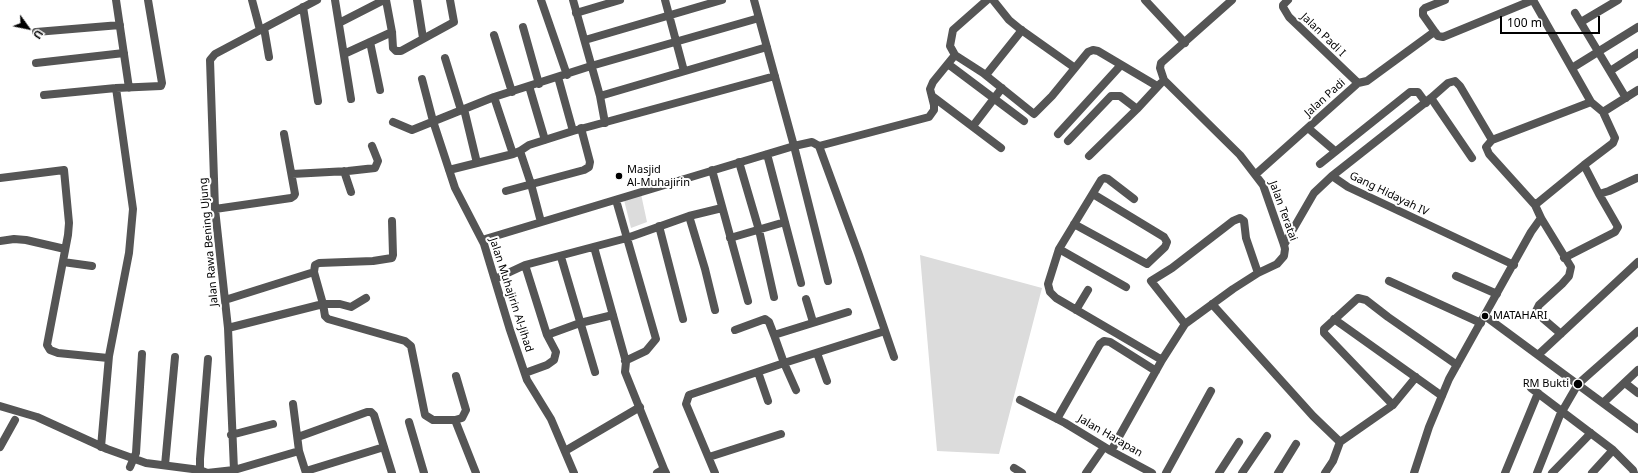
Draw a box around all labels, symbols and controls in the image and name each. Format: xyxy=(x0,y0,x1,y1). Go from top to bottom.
north arrow xyxy=(8,8,48,48)
scale bar xyxy=(1502,8,1602,34)
street label: Jalan Padi I xyxy=(1298,11,1348,59)
text: 100 m xyxy=(1507,14,1542,31)
text: U xyxy=(30,27,47,42)
street label: Jalan Padi xyxy=(1302,76,1348,120)
place label: Masjid Al-Muhajirin xyxy=(627,163,690,189)
street label: Gang Hidayah IV xyxy=(1347,169,1431,219)
marker: Masjid Al-Muhajirin xyxy=(614,171,624,181)
street label: Jalan Rawa Bening Ujung xyxy=(197,177,221,307)
street label: Jalan Teratai xyxy=(1266,179,1300,243)
street label: Jalan Muhajirin Al-Jihad xyxy=(486,236,536,354)
place label: MATAHARI xyxy=(1493,309,1547,323)
marker: MATAHARI xyxy=(1480,311,1490,321)
place label: RM Bukti xyxy=(1523,377,1569,391)
marker: RM Bukti xyxy=(1572,378,1584,390)
street label: Jalan Harapan xyxy=(1075,412,1145,460)

